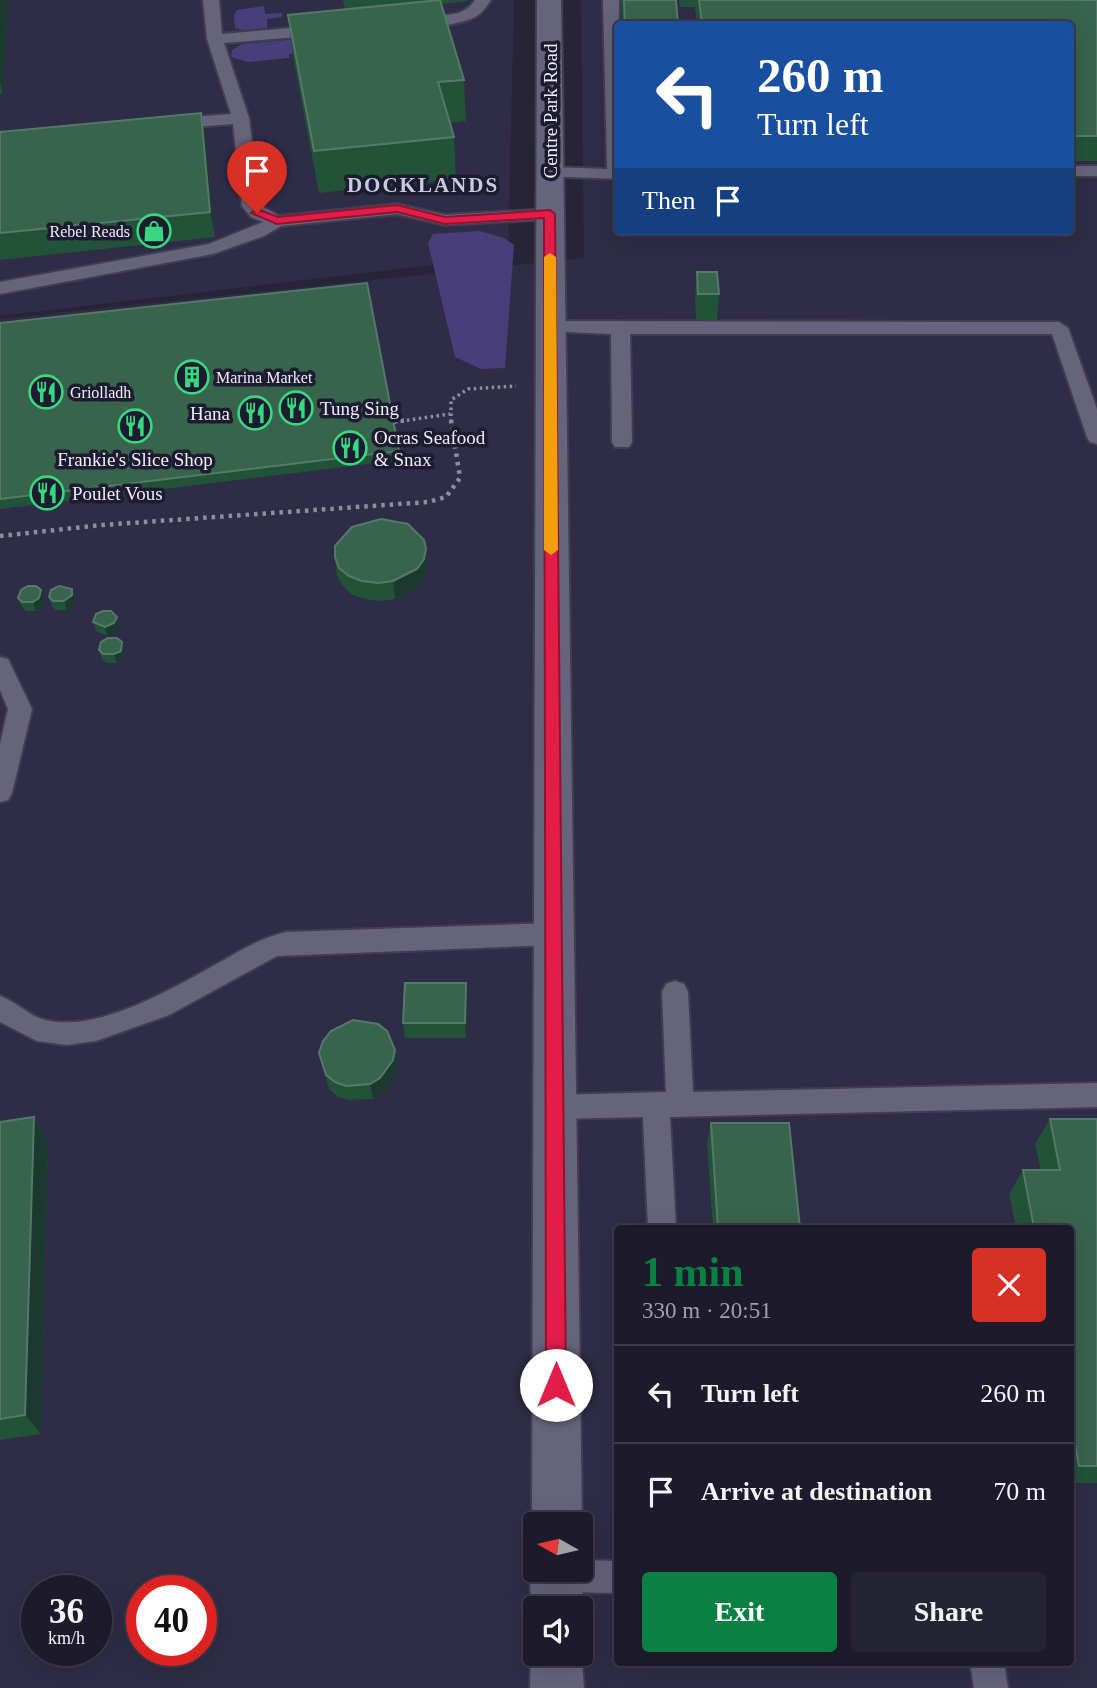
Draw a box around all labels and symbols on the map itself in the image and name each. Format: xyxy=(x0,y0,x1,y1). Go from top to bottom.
street label: Centre Park Road xyxy=(540,43,561,179)
pin xyxy=(227,141,287,213)
district label: DOCKLANDS xyxy=(347,173,499,197)
shop icon: Rebel Reads xyxy=(135,212,173,250)
place label: Rebel Reads xyxy=(50,223,130,240)
building icon: Marina Market xyxy=(173,358,211,396)
place label: Marina Market xyxy=(216,369,313,386)
restaurant icon: Griolladh xyxy=(27,373,65,411)
place label: Griolladh xyxy=(70,384,131,401)
restaurant icon: Tung Sing xyxy=(277,389,315,427)
restaurant icon: Hana xyxy=(236,394,274,432)
place label: Tung Sing xyxy=(320,398,400,419)
place label: Hana xyxy=(190,403,231,424)
restaurant icon: Frankie's Slice Shop xyxy=(116,407,154,445)
place label: Ocras Seafood & Snax xyxy=(374,427,486,470)
restaurant icon: Ocras Seafood & Snax xyxy=(331,429,369,467)
place label: Frankie's Slice Shop xyxy=(57,449,213,470)
restaurant icon: Poulet Vous xyxy=(28,474,66,512)
place label: Poulet Vous xyxy=(72,483,163,504)
position arrow xyxy=(519,1348,593,1422)
north arrow xyxy=(523,1512,593,1582)
speed limit sign: 40 xyxy=(126,1575,217,1666)

